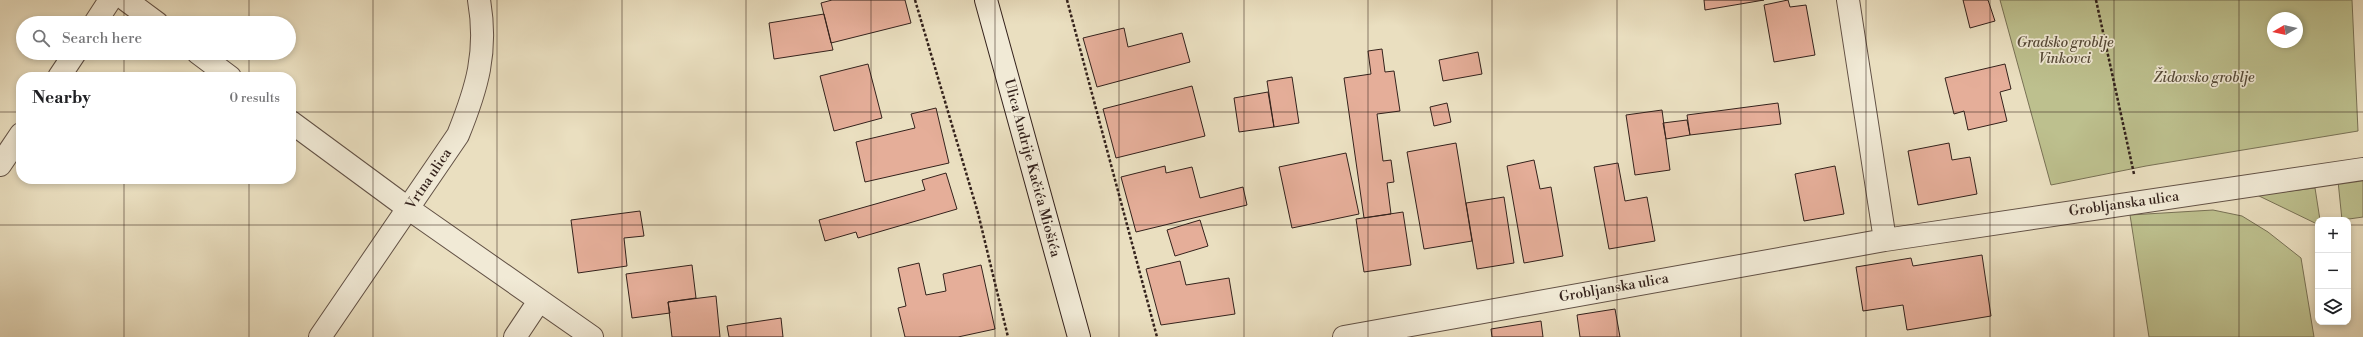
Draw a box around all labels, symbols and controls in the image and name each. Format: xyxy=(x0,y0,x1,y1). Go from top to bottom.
north arrow xyxy=(2267,12,2303,48)
search box xyxy=(16,16,296,60)
icon: search xyxy=(30,27,52,49)
text: Search here xyxy=(62,29,142,48)
park label: Gradsko groblje Vinkovci xyxy=(2016,34,2114,68)
park label: Židovsko groblje xyxy=(2153,67,2255,87)
street label: Ulica Andrije Kačića Miošića xyxy=(1000,77,1065,260)
text: Nearby xyxy=(32,87,91,109)
text: 0 results xyxy=(229,90,280,106)
street label: Vrtna ulica xyxy=(401,144,456,214)
street label: Grobljanska ulica xyxy=(2068,187,2181,221)
map controls xyxy=(2315,217,2351,325)
button: + xyxy=(2315,217,2351,253)
button: − xyxy=(2315,253,2351,289)
street label: Grobljanska ulica xyxy=(1558,269,1671,307)
button: layers xyxy=(2315,289,2351,325)

